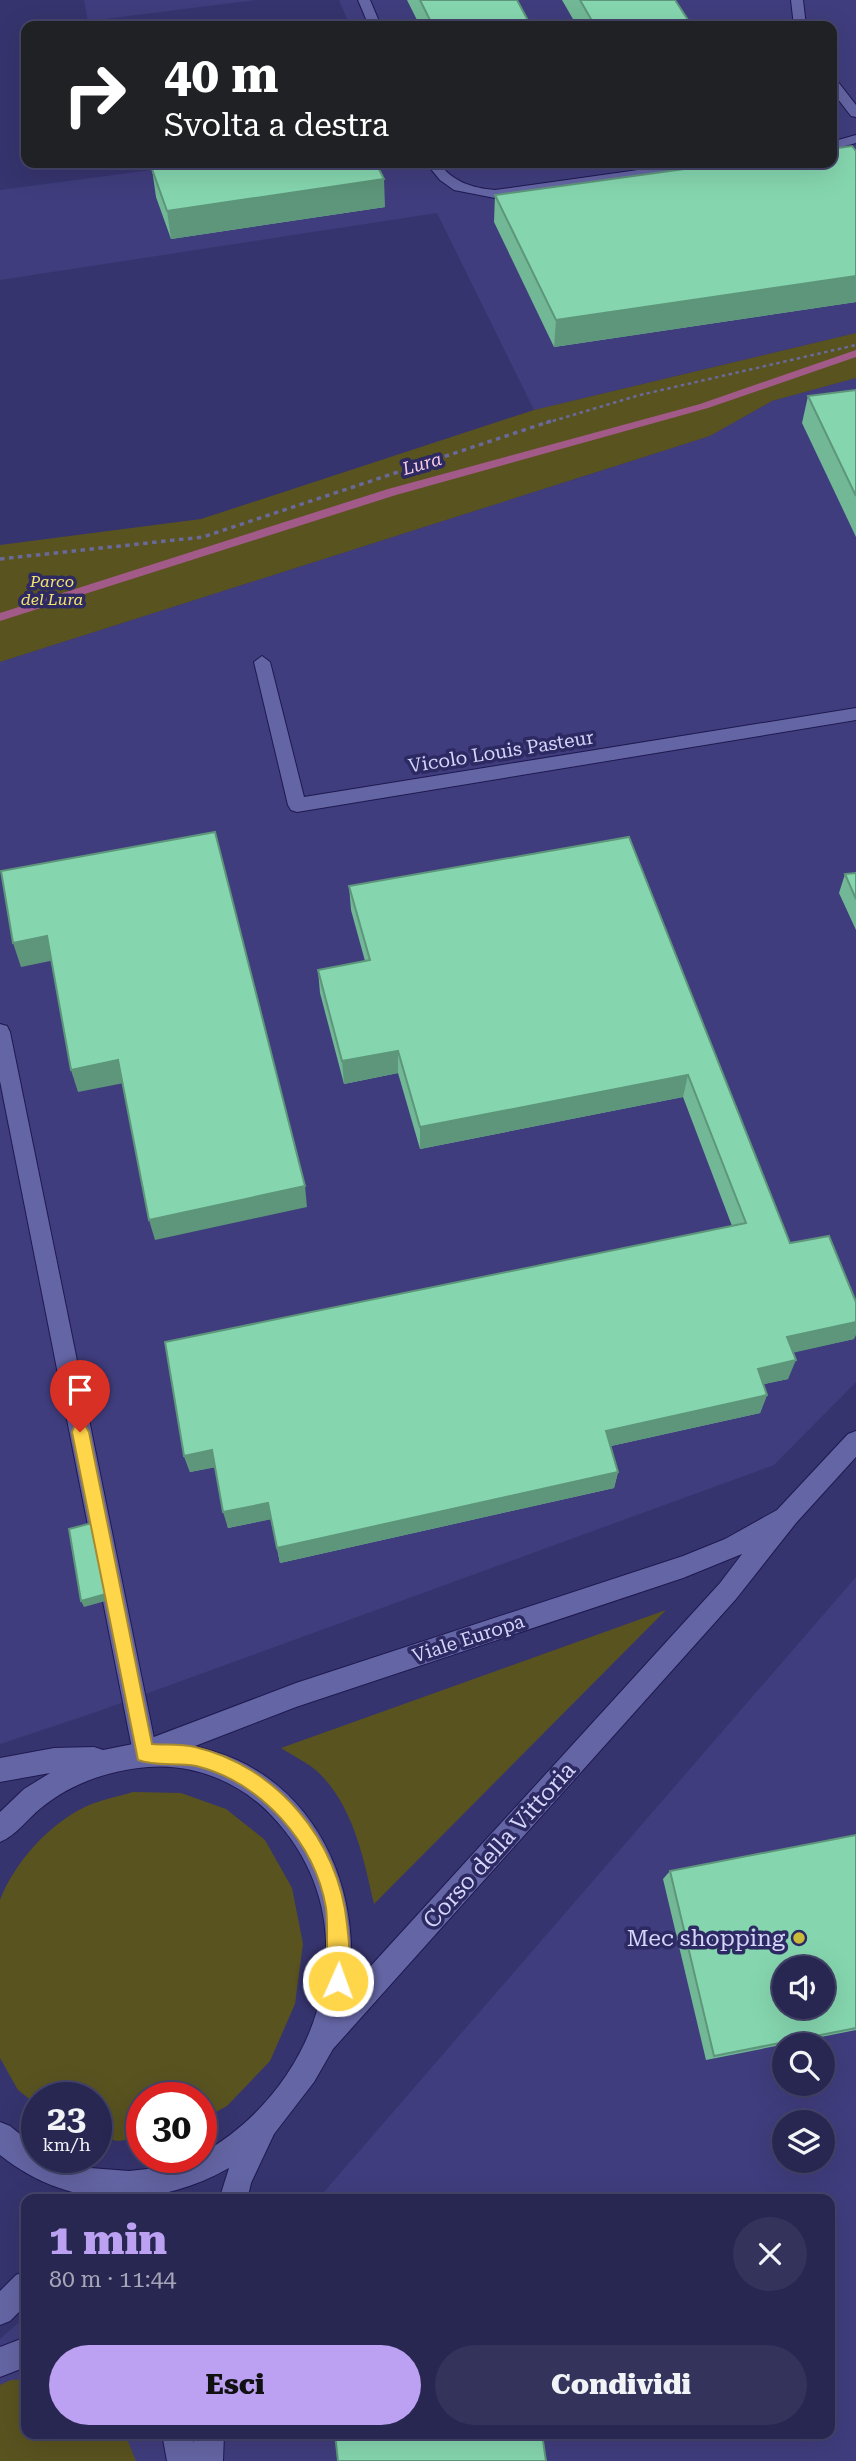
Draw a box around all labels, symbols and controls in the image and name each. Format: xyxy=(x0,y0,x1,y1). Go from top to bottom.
text: 40 m xyxy=(164,47,279,104)
icon: right xyxy=(49,49,140,140)
text: Svolta a destra xyxy=(164,106,389,144)
water label: Lura xyxy=(399,448,444,479)
park label: Parco del Lura xyxy=(21,572,84,609)
street label: Vicolo Louis Pasteur xyxy=(407,725,596,778)
pin xyxy=(50,1360,110,1432)
icon: arrive xyxy=(61,1371,99,1409)
street label: Viale Europa xyxy=(409,1609,528,1667)
street label: Corso della Vittoria xyxy=(418,1756,582,1934)
place label: Mec shopping xyxy=(627,1925,785,1952)
marker: Mec shopping xyxy=(791,1930,807,1946)
position arrow xyxy=(301,1944,375,2018)
map controls xyxy=(772,1956,835,2173)
button: sound xyxy=(772,1956,835,2019)
button: search xyxy=(772,2033,835,2096)
speed limit sign: 30 xyxy=(126,2082,217,2173)
text: 23 xyxy=(47,2098,86,2139)
button: layers xyxy=(772,2110,835,2173)
text: km/h xyxy=(42,2134,91,2155)
text: 1 min xyxy=(49,2215,167,2264)
button: close xyxy=(733,2217,807,2291)
text: 80 m · 11:44 xyxy=(49,2266,176,2293)
button: Esci xyxy=(49,2345,421,2425)
button: Condividi xyxy=(435,2345,807,2425)

